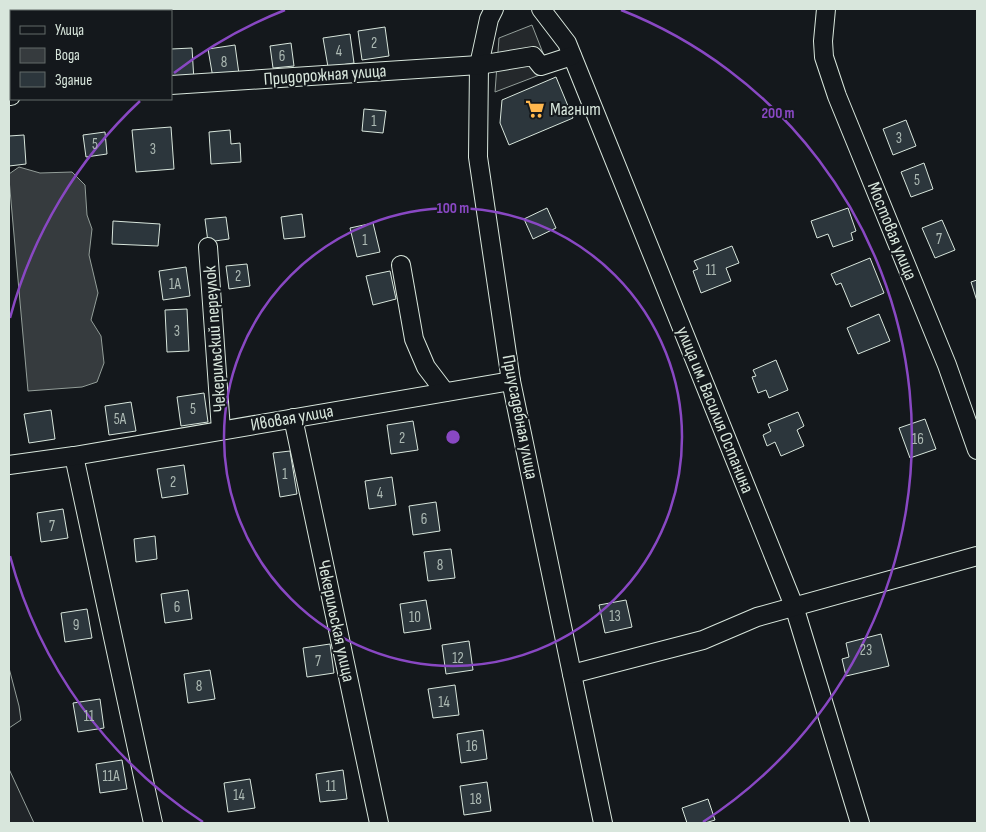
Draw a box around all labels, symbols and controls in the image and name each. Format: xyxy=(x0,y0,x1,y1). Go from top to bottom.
legend xyxy=(10,10,172,100)
text: Улица xyxy=(55,21,84,40)
house number: 2 xyxy=(371,34,377,53)
house number: 4 xyxy=(336,42,342,61)
text: Вода xyxy=(55,46,80,65)
house number: 6 xyxy=(279,47,285,66)
house number: 8 xyxy=(221,53,227,72)
street label: Придорожная улица xyxy=(263,60,387,90)
text: Здание xyxy=(55,71,92,90)
supermarket icon: Магнит xyxy=(524,98,546,120)
place label: Магнит xyxy=(550,99,601,120)
text: 200 m xyxy=(761,104,795,123)
house number: 1 xyxy=(371,112,377,131)
house number: 3 xyxy=(896,129,902,148)
house number: 5 xyxy=(92,135,98,154)
house number: 3 xyxy=(150,140,156,159)
house number: 5 xyxy=(914,171,920,190)
street label: Мостовая улица xyxy=(863,179,921,283)
text: 100 m xyxy=(437,199,469,218)
house number: 7 xyxy=(936,230,942,249)
house number: 1 xyxy=(362,231,368,250)
house number: 11 xyxy=(706,261,717,280)
street label: Чекерильский переулок xyxy=(199,265,231,413)
house number: 2 xyxy=(235,267,241,286)
house number: 1А xyxy=(169,275,182,294)
house number: 3 xyxy=(174,322,180,341)
street label: улица им. Василия Останина xyxy=(672,324,758,496)
street label: Приусадебная улица xyxy=(498,353,542,481)
house number: 5 xyxy=(190,400,196,419)
street label: Ивовая улица xyxy=(249,400,335,436)
house number: 5А xyxy=(114,410,127,429)
centre of rings xyxy=(444,428,462,446)
house number: 2 xyxy=(399,429,405,448)
house number: 16 xyxy=(912,430,924,449)
house number: 1 xyxy=(282,465,288,484)
house number: 2 xyxy=(170,473,176,492)
house number: 4 xyxy=(377,484,383,503)
house number: 6 xyxy=(421,510,427,529)
house number: 7 xyxy=(49,517,55,536)
house number: 8 xyxy=(437,556,443,575)
street label: Чекерильская улица xyxy=(313,558,359,684)
house number: 6 xyxy=(174,598,180,617)
house number: 13 xyxy=(609,607,621,626)
house number: 10 xyxy=(409,608,421,627)
house number: 9 xyxy=(73,616,79,635)
house number: 23 xyxy=(860,641,872,660)
house number: 12 xyxy=(452,649,464,668)
house number: 7 xyxy=(315,652,321,671)
house number: 8 xyxy=(196,677,202,696)
house number: 14 xyxy=(438,693,450,712)
house number: 11 xyxy=(84,707,95,726)
house number: 16 xyxy=(466,737,478,756)
house number: 11А xyxy=(102,767,120,786)
house number: 11 xyxy=(326,777,337,796)
house number: 14 xyxy=(233,786,245,805)
house number: 18 xyxy=(470,790,482,809)

